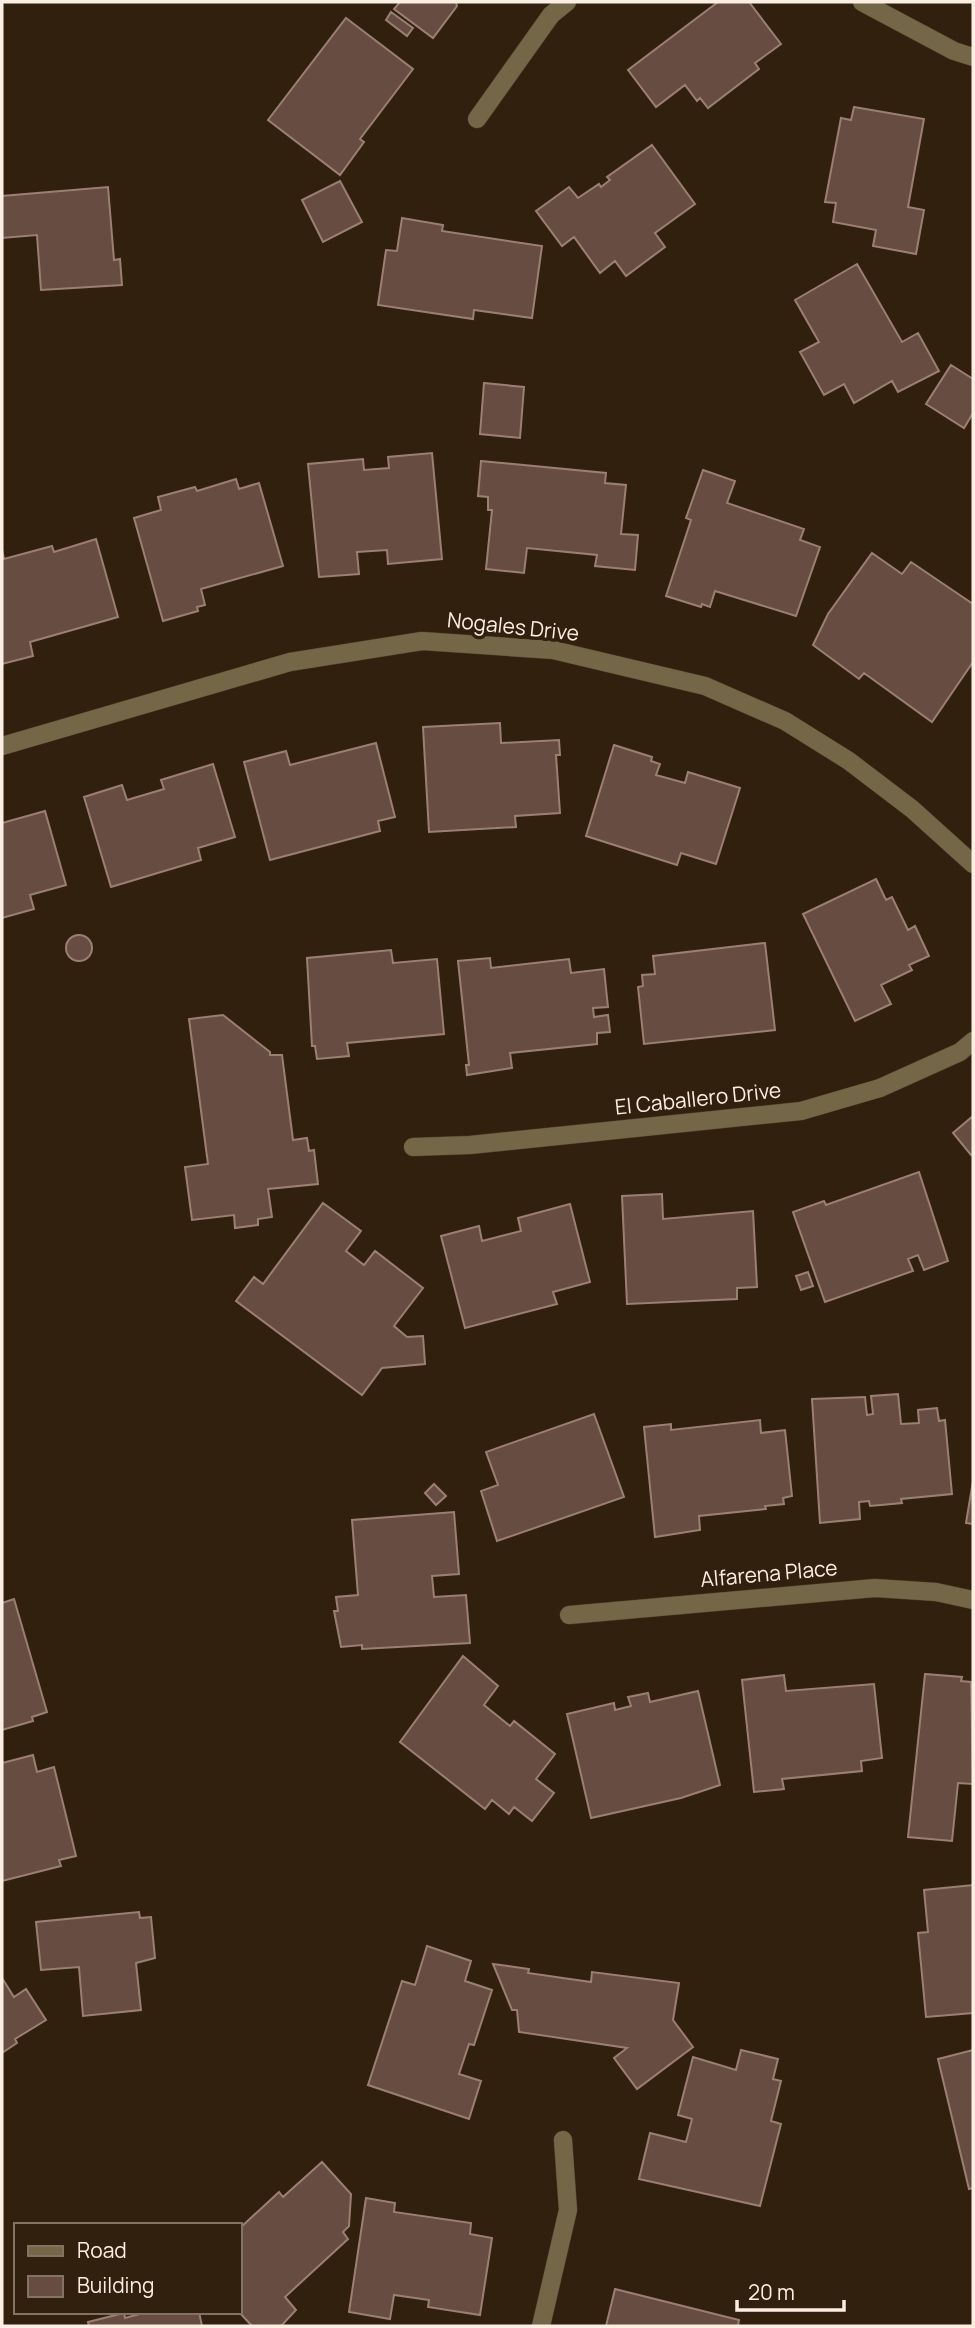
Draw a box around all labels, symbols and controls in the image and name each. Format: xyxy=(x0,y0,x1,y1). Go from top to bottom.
street label: Nogales Drive xyxy=(446,605,580,647)
street label: El Caballero Drive xyxy=(613,1075,782,1121)
street label: Alfarena Place xyxy=(699,1553,839,1593)
legend xyxy=(14,2223,242,2314)
text: Road xyxy=(77,2236,127,2264)
scale bar xyxy=(737,2268,844,2312)
text: Building xyxy=(77,2271,154,2299)
text: 20 m xyxy=(748,2278,795,2306)

